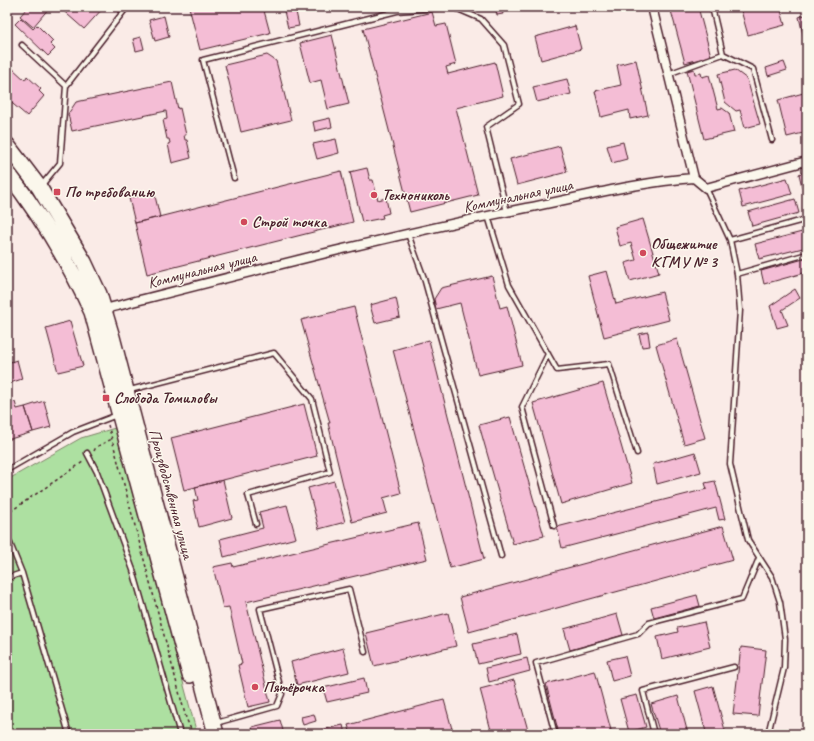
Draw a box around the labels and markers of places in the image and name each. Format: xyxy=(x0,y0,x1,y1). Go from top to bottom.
place label: По требованию xyxy=(65,182,156,202)
place label: Технониколь xyxy=(382,185,451,205)
marker: По требованию xyxy=(52,187,62,197)
marker: Технониколь xyxy=(369,190,379,200)
place label: Строй точка xyxy=(252,212,327,232)
marker: Строй точка xyxy=(239,217,249,227)
place label: Общежитие КГМУ № 3 xyxy=(651,234,719,272)
marker: Общежитие КГМУ № 3 xyxy=(638,248,648,258)
place label: Слобода Томиловы xyxy=(114,388,218,408)
marker: Слобода Томиловы xyxy=(101,393,111,403)
place label: Пятёрочка xyxy=(263,677,325,697)
marker: Пятёрочка xyxy=(250,682,260,692)

